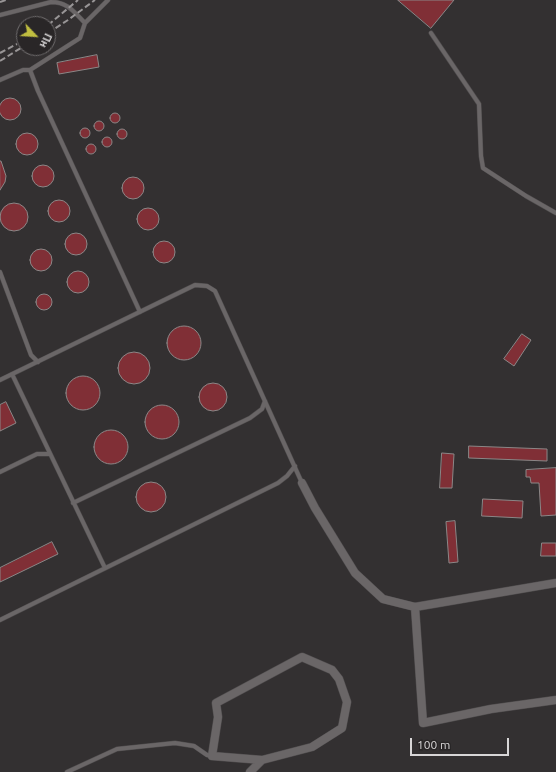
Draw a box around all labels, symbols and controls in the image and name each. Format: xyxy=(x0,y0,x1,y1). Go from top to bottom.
north arrow xyxy=(16,16,56,56)
text: Пн xyxy=(37,32,54,50)
scale bar xyxy=(412,730,511,756)
text: 100 m xyxy=(417,738,450,751)

